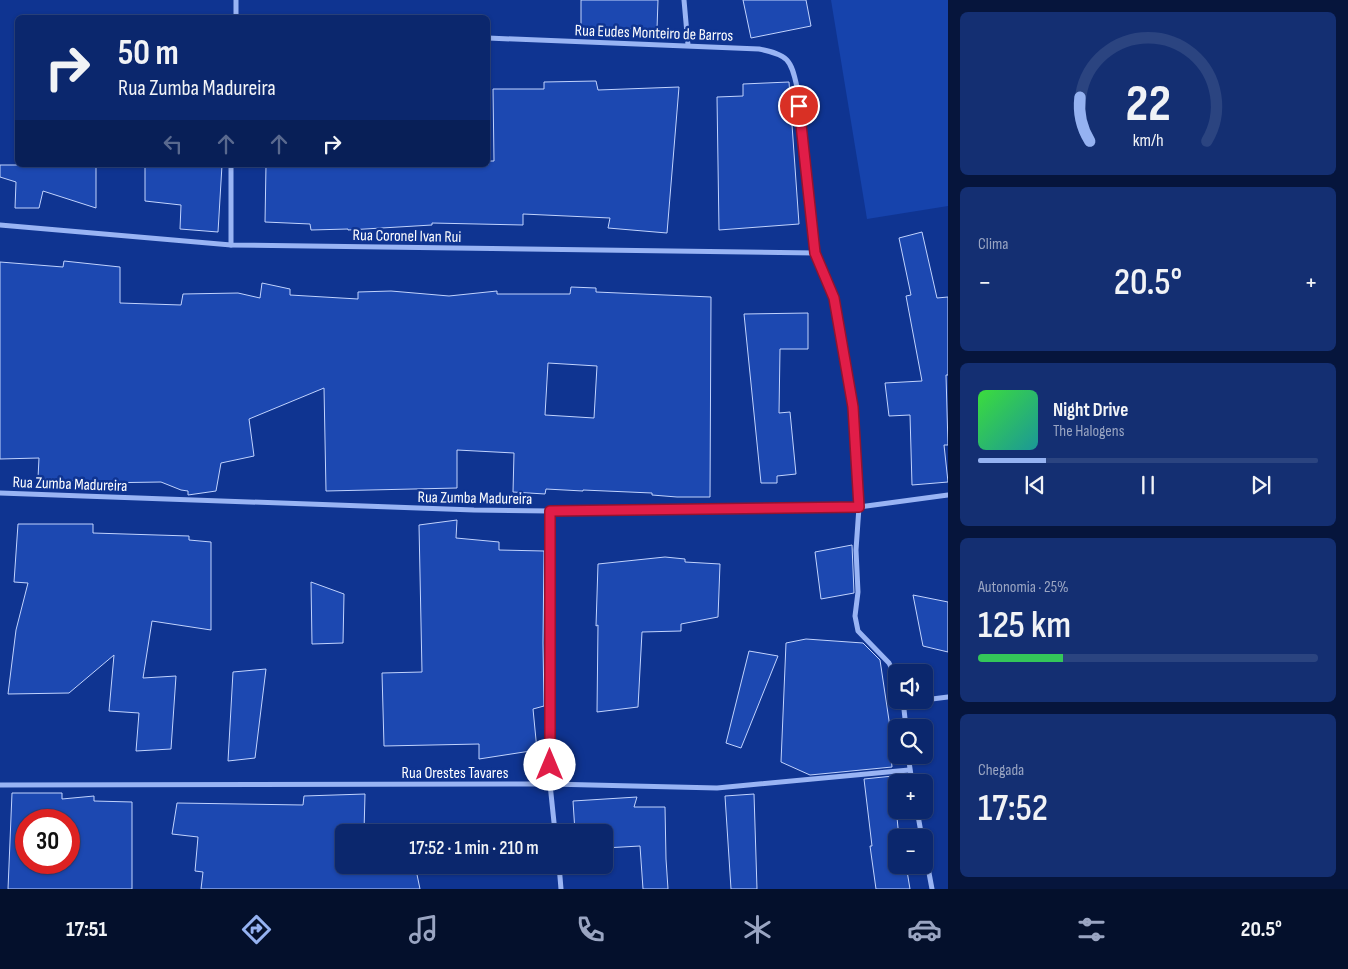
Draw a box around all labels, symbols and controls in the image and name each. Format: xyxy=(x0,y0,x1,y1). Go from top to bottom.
street label: Rua Eudes Monteiro de Barros xyxy=(574,21,734,46)
text: 50 m xyxy=(118,32,179,75)
icon: right xyxy=(35,35,100,100)
text: 22 xyxy=(1125,73,1171,136)
text: Rua Zumba Madureira xyxy=(118,75,276,102)
pin xyxy=(778,85,820,127)
icon: arrive xyxy=(785,92,813,120)
icon: left xyxy=(159,130,187,158)
icon: ahead xyxy=(212,130,240,158)
icon: ahead xyxy=(265,130,293,158)
icon: right xyxy=(318,130,346,158)
text: km/h xyxy=(1133,130,1163,151)
street label: Rua Coronel Ivan Rui xyxy=(353,226,461,247)
text: Clima xyxy=(978,235,1008,254)
text: 20.5° xyxy=(1114,260,1182,305)
text: − xyxy=(978,266,992,299)
text: + xyxy=(1304,266,1318,299)
text: Night Drive xyxy=(1053,399,1128,422)
text: The Halogens xyxy=(1053,422,1124,441)
icon: previous xyxy=(1021,471,1049,499)
icon: pause xyxy=(1134,471,1162,499)
icon: next xyxy=(1247,471,1275,499)
street label: Rua Zumba Madureira xyxy=(12,473,128,496)
street label: Rua Zumba Madureira xyxy=(417,488,533,509)
text: Autonomia · 25% xyxy=(978,578,1069,597)
text: 125 km xyxy=(978,603,1071,648)
map controls xyxy=(888,664,933,874)
button: sound xyxy=(888,664,933,709)
button: search xyxy=(888,719,933,764)
position arrow xyxy=(523,738,575,790)
text: Chegada xyxy=(978,761,1024,780)
street label: Rua Orestes Tavares xyxy=(402,764,509,783)
button: + xyxy=(888,774,933,819)
text: 17:52 xyxy=(978,786,1048,831)
speed limit sign: 30 xyxy=(15,809,80,874)
button: − xyxy=(888,829,933,874)
text: 17:52 · 1 min · 210 m xyxy=(409,837,539,860)
icon: directions xyxy=(239,912,274,947)
icon: music xyxy=(406,912,441,947)
icon: phone xyxy=(573,912,608,947)
icon: climate xyxy=(740,912,775,947)
icon: car xyxy=(907,912,942,947)
icon: filters xyxy=(1074,912,1109,947)
text: 17:51 xyxy=(66,916,107,943)
text: 20.5° xyxy=(1241,916,1282,943)

